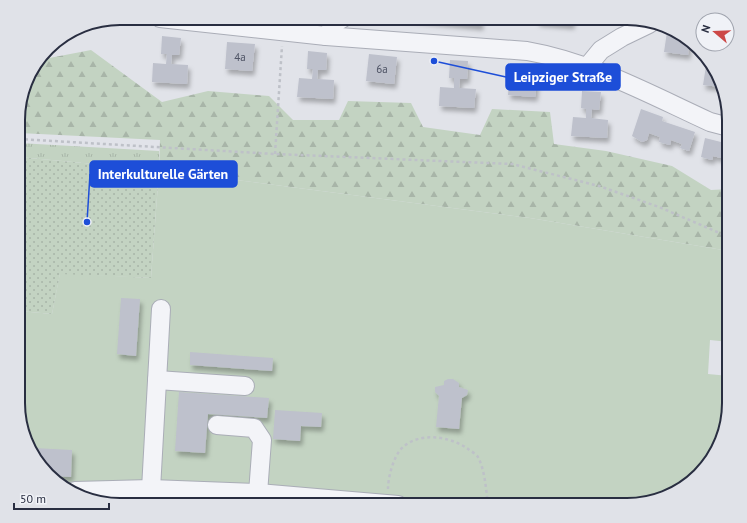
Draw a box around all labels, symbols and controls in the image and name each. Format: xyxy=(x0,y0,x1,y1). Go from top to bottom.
north arrow xyxy=(695,12,735,52)
text: N xyxy=(698,23,713,34)
house number: 4a xyxy=(234,50,246,64)
house number: 6a xyxy=(376,62,388,76)
callout: Leipziger Straße xyxy=(506,64,620,90)
text: Leipziger Straße xyxy=(514,68,612,86)
callout: Interkulturelle Gärten xyxy=(90,161,237,187)
text: Interkulturelle Gärten xyxy=(98,165,228,183)
scale bar xyxy=(14,485,109,511)
text: 50 m xyxy=(20,491,46,506)

